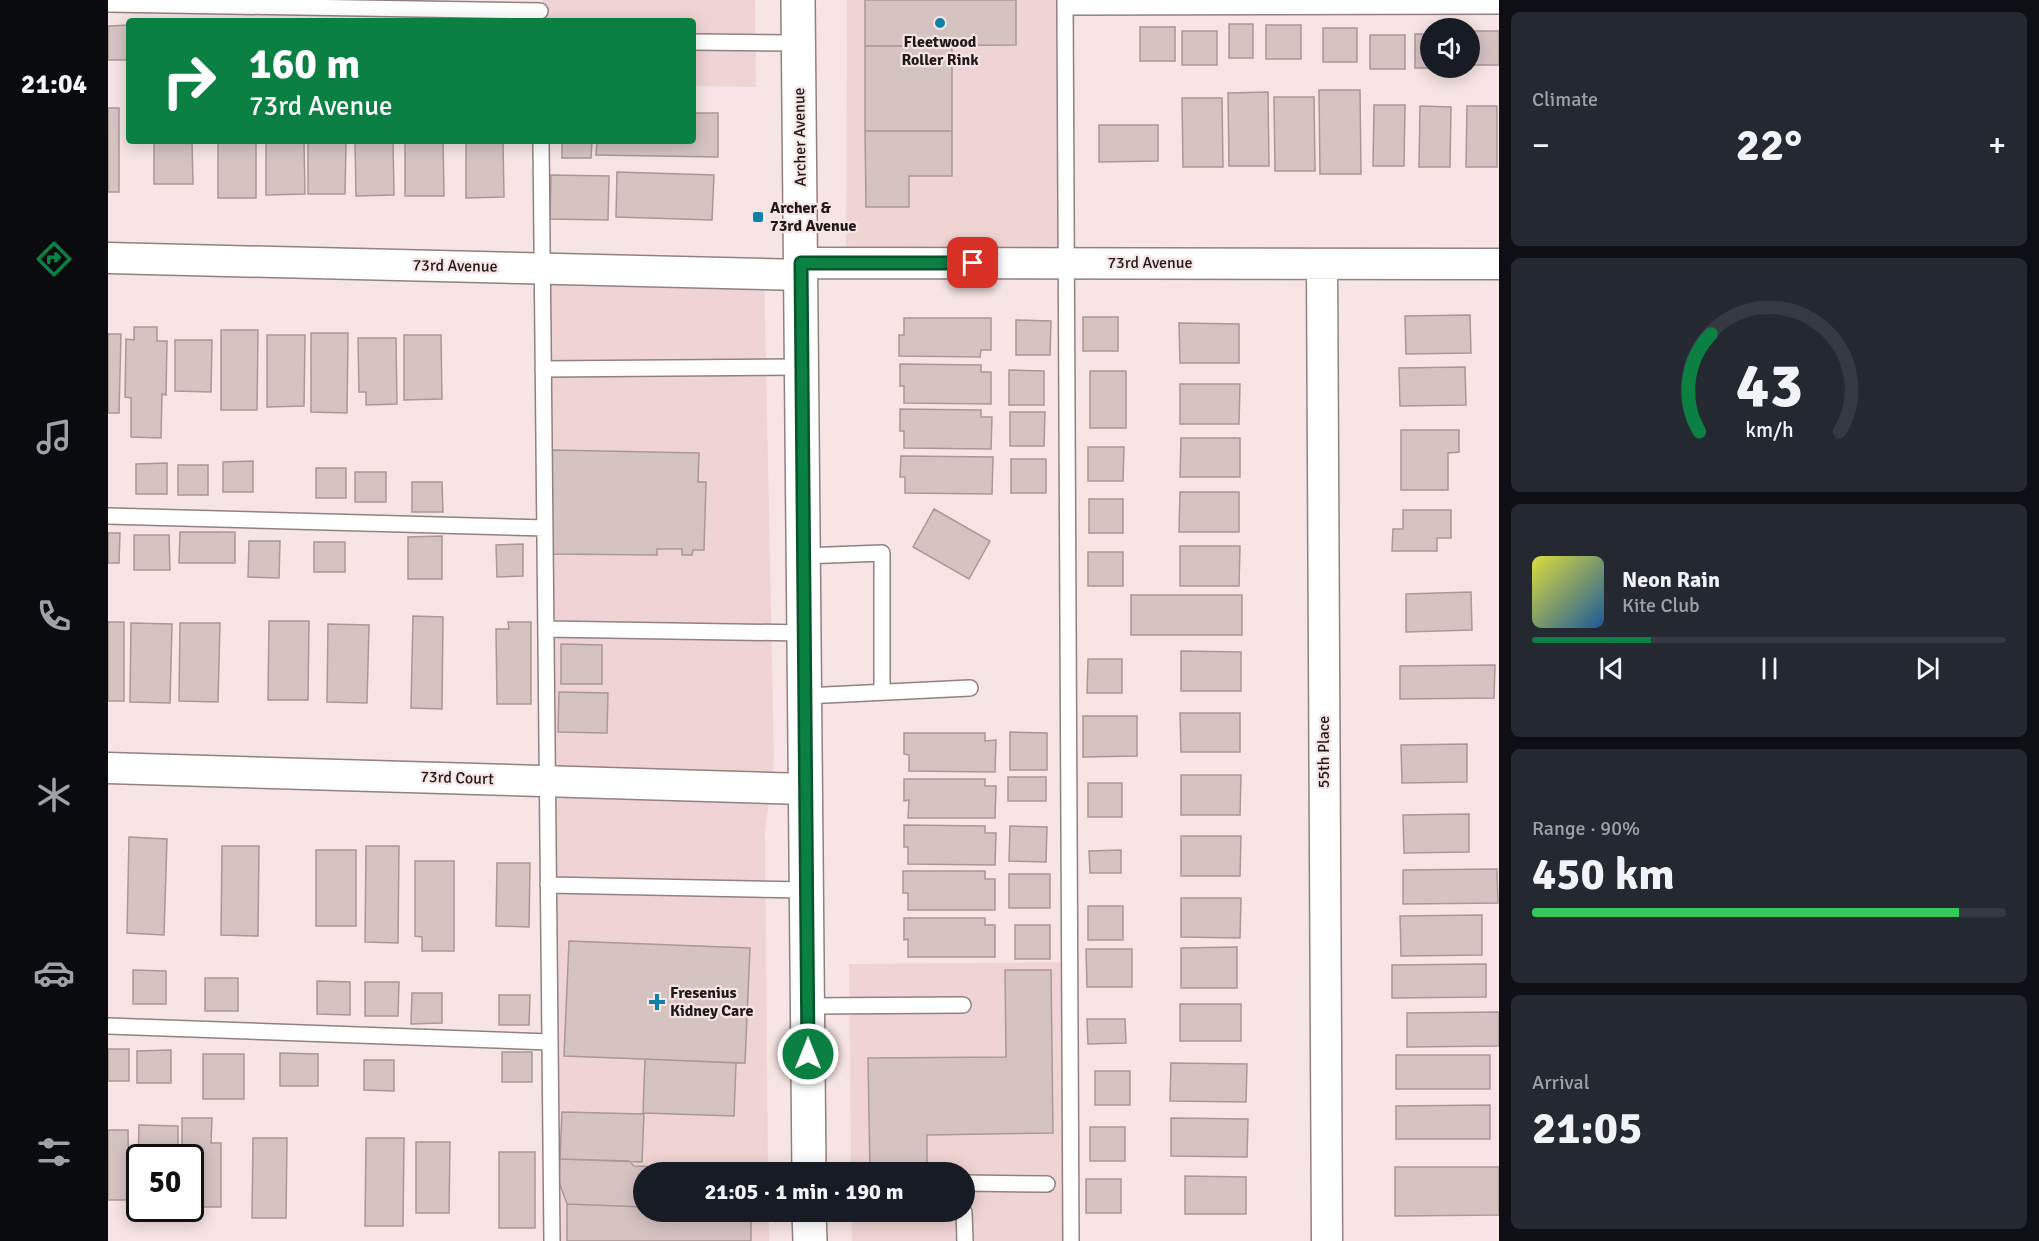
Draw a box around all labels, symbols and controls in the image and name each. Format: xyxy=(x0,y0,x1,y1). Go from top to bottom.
marker: Fleetwood Roller Rink xyxy=(933,16,947,30)
map controls xyxy=(1420,18,1480,78)
button: sound xyxy=(1420,18,1480,78)
place label: Fleetwood Roller Rink xyxy=(901,32,979,70)
text: 160 m xyxy=(249,39,360,90)
icon: right xyxy=(150,42,228,120)
text: 21:04 xyxy=(21,68,87,101)
street label: Archer Avenue xyxy=(789,87,811,187)
text: Climate xyxy=(1532,87,1598,112)
text: 73rd Avenue xyxy=(249,90,393,123)
text: 22° xyxy=(1736,118,1802,173)
text: − xyxy=(1532,125,1550,166)
text: + xyxy=(1988,125,2006,166)
place label: Archer & 73rd Avenue xyxy=(770,198,856,236)
marker: Archer & 73rd Avenue xyxy=(751,210,765,224)
pin xyxy=(947,237,998,288)
icon: directions xyxy=(33,238,75,280)
icon: arrive xyxy=(956,246,989,279)
street label: 73rd Avenue xyxy=(1107,253,1193,273)
street label: 73rd Avenue xyxy=(412,255,498,277)
text: 43 xyxy=(1735,347,1803,424)
icon: music xyxy=(33,416,75,458)
text: km/h xyxy=(1745,417,1793,443)
text: Neon Rain xyxy=(1622,566,1720,593)
text: Kite Club xyxy=(1622,593,1700,618)
icon: phone xyxy=(33,595,75,637)
icon: previous xyxy=(1595,652,1628,685)
icon: pause xyxy=(1753,652,1786,685)
icon: next xyxy=(1911,652,1944,685)
street label: 55th Place xyxy=(1314,716,1334,788)
street label: 73rd Court xyxy=(420,767,494,789)
icon: climate xyxy=(33,774,75,816)
text: Range · 90% xyxy=(1532,816,1640,841)
text: 450 km xyxy=(1532,847,1675,902)
icon: car xyxy=(33,952,75,994)
place label: Fresenius Kidney Care xyxy=(670,983,753,1021)
marker: Fresenius Kidney Care xyxy=(648,993,666,1011)
position arrow xyxy=(776,1022,840,1086)
text: Arrival xyxy=(1532,1070,1590,1095)
text: 21:05 xyxy=(1532,1101,1642,1156)
icon: filters xyxy=(33,1131,75,1173)
speed limit sign: 50 xyxy=(126,1144,204,1222)
text: 21:05 · 1 min · 190 m xyxy=(704,1178,904,1205)

